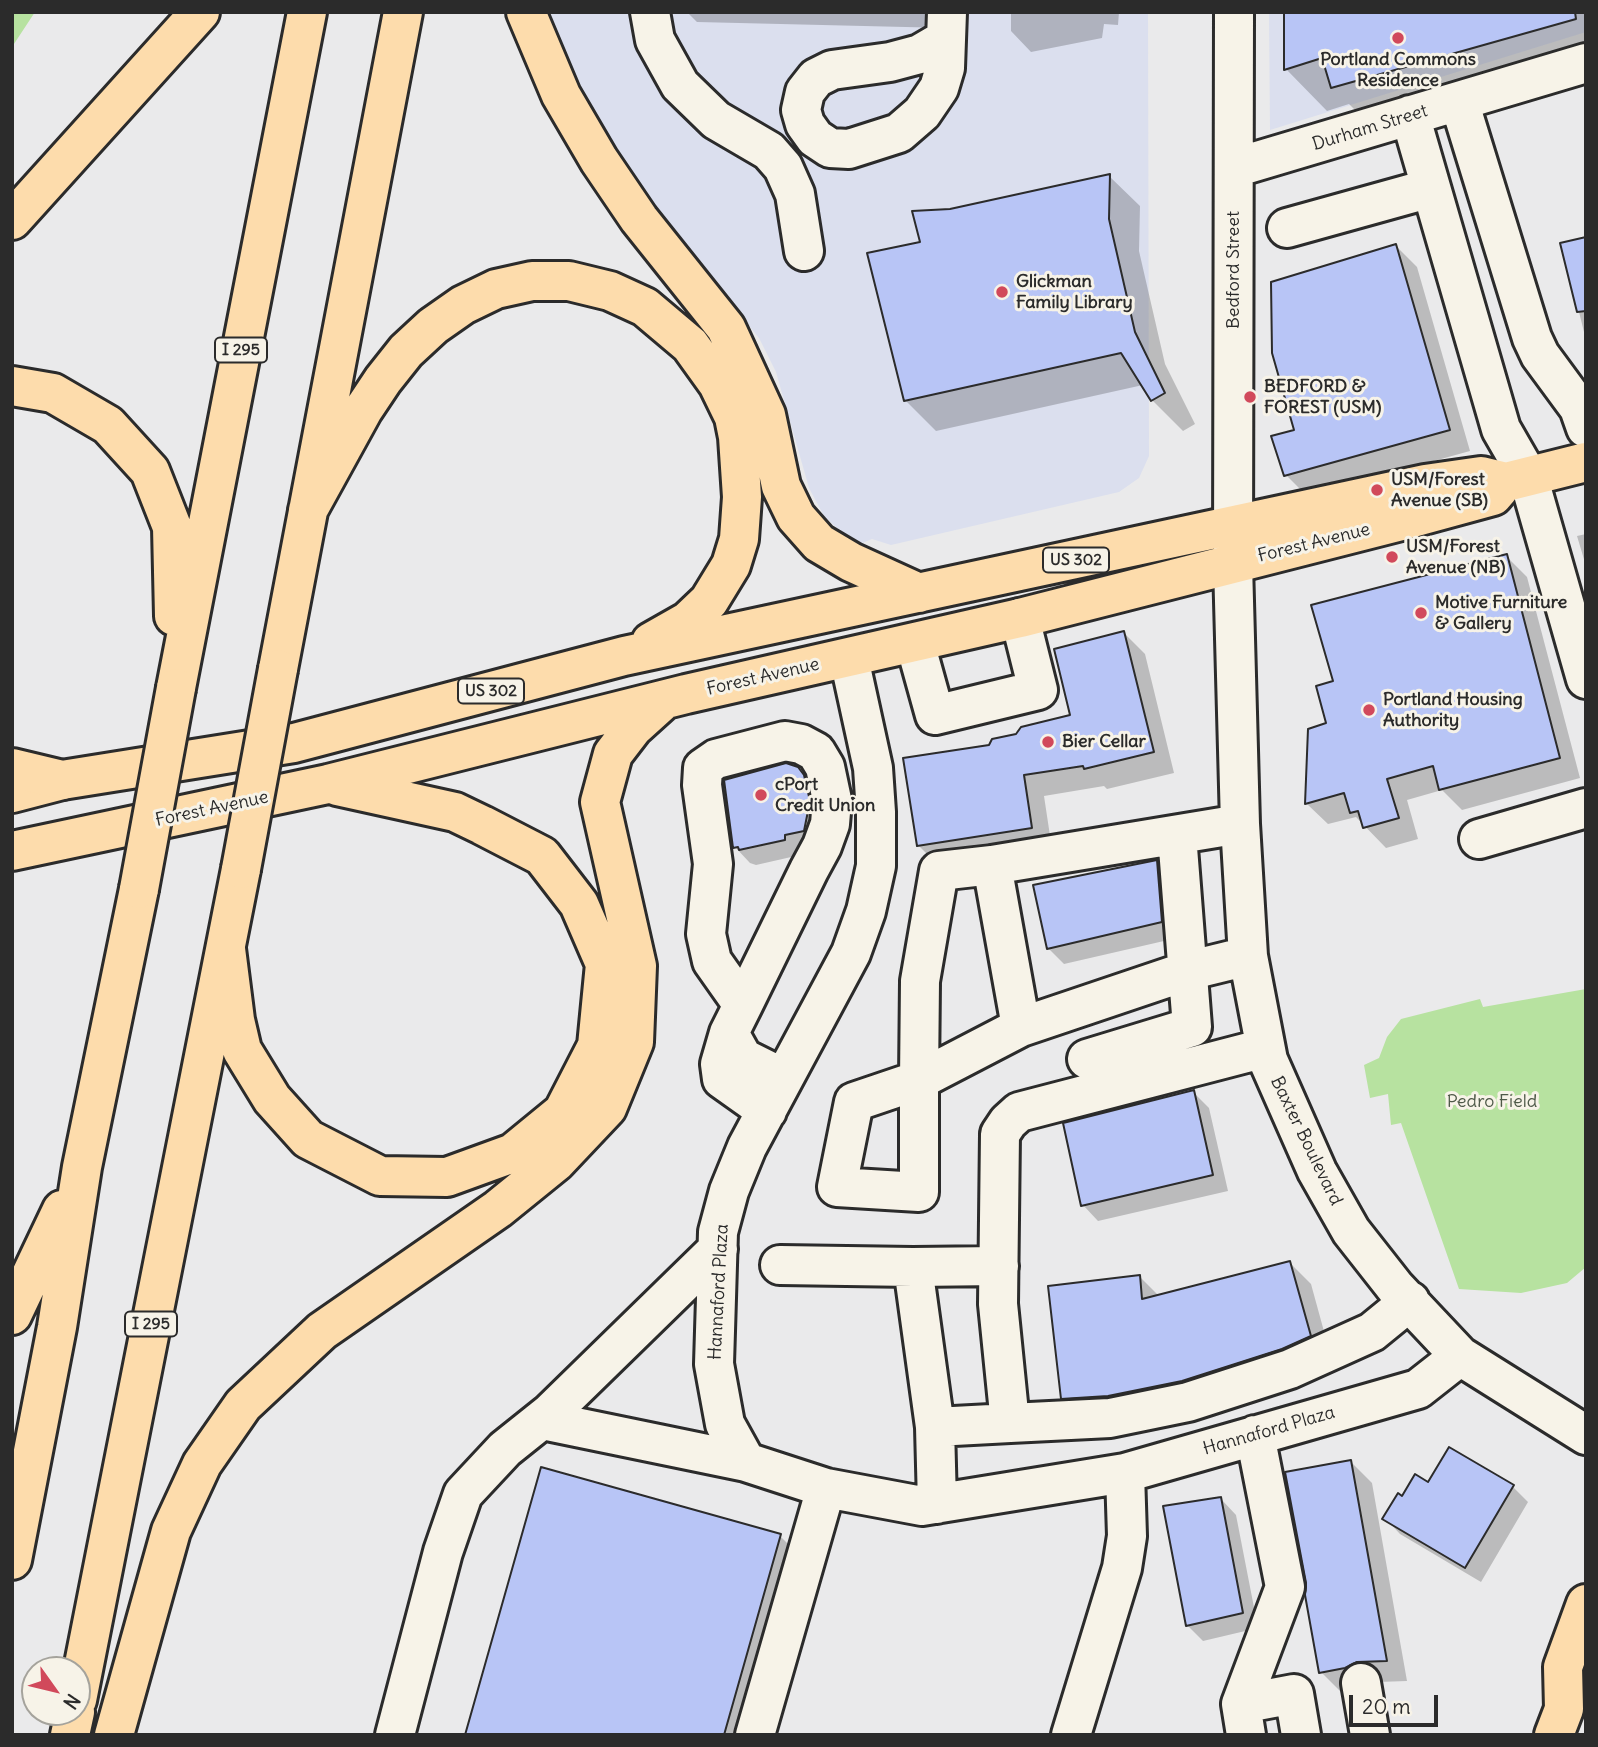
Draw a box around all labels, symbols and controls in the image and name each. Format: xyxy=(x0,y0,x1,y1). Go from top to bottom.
marker: Portland Commons Residence xyxy=(1390,30,1406,46)
place label: Portland Commons Residence xyxy=(1320,49,1476,92)
street label: Durham Street xyxy=(1310,100,1430,156)
street label: Bedford Street xyxy=(1223,211,1245,329)
place label: Glickman Family Library xyxy=(1016,271,1133,314)
marker: Glickman Family Library xyxy=(994,284,1010,300)
road number: I 295 xyxy=(215,338,267,362)
place label: BEDFORD & FOREST (USM) xyxy=(1264,376,1381,418)
marker: BEDFORD & FOREST (USM) xyxy=(1242,389,1258,405)
place label: USM/Forest Avenue (SB) xyxy=(1391,469,1488,512)
marker: USM/Forest Avenue (SB) xyxy=(1369,482,1385,498)
street label: Forest Avenue xyxy=(1256,519,1372,567)
place label: USM/Forest Avenue (NB) xyxy=(1406,536,1505,578)
road number: US 302 xyxy=(1043,548,1109,572)
marker: USM/Forest Avenue (NB) xyxy=(1384,549,1400,565)
place label: Motive Furniture & Gallery xyxy=(1435,592,1567,634)
marker: Motive Furniture & Gallery xyxy=(1413,605,1429,621)
street label: Forest Avenue xyxy=(705,654,821,700)
road number: US 302 xyxy=(458,678,524,704)
place label: Portland Housing Authority xyxy=(1383,689,1523,732)
marker: Portland Housing Authority xyxy=(1361,702,1377,718)
place label: Bier Cellar xyxy=(1062,731,1146,753)
marker: Bier Cellar xyxy=(1040,734,1056,750)
place label: cPort Credit Union xyxy=(775,774,875,816)
street label: Forest Avenue xyxy=(154,786,270,832)
marker: cPort Credit Union xyxy=(753,787,769,803)
street label: Baxter Boulevard xyxy=(1265,1073,1347,1209)
park label: Pedro Field xyxy=(1447,1091,1537,1113)
street label: Hannaford Plaza xyxy=(705,1224,733,1360)
road number: I 295 xyxy=(125,1312,177,1336)
street label: Hannaford Plaza xyxy=(1201,1402,1337,1460)
north arrow xyxy=(21,1656,91,1726)
scale bar xyxy=(1353,1680,1442,1724)
text: N xyxy=(58,1689,85,1714)
text: 20 m xyxy=(1362,1693,1411,1720)

